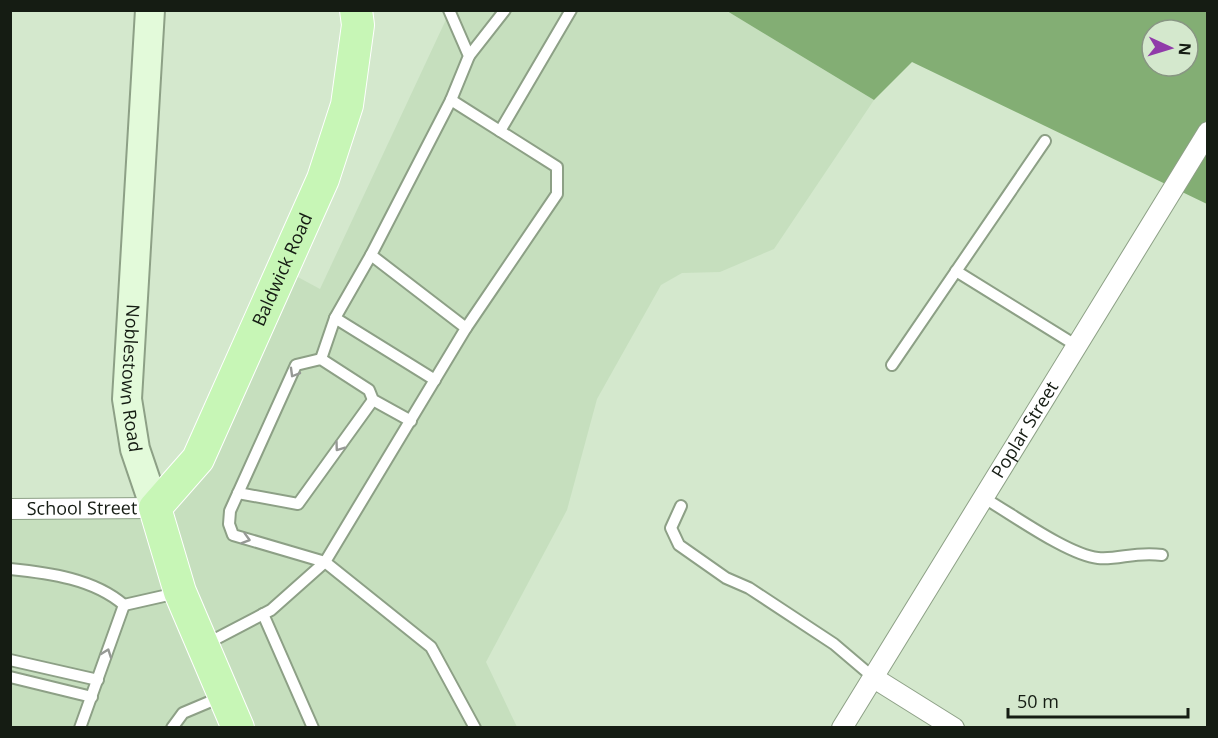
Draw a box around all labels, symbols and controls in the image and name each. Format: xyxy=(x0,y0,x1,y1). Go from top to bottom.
north arrow xyxy=(1140,18,1200,78)
text: N xyxy=(1174,42,1196,56)
street label: Baldwick Road xyxy=(246,209,317,330)
street label: Noblestown Road xyxy=(115,304,148,454)
one-way arrow xyxy=(290,367,301,377)
street label: Poplar Street xyxy=(985,376,1063,482)
one-way arrow xyxy=(335,441,346,452)
street label: School Street xyxy=(27,495,137,520)
one-way arrow xyxy=(241,532,251,544)
one-way arrow xyxy=(100,648,113,659)
scale bar xyxy=(1008,681,1188,719)
text: 50 m xyxy=(1017,689,1059,713)

